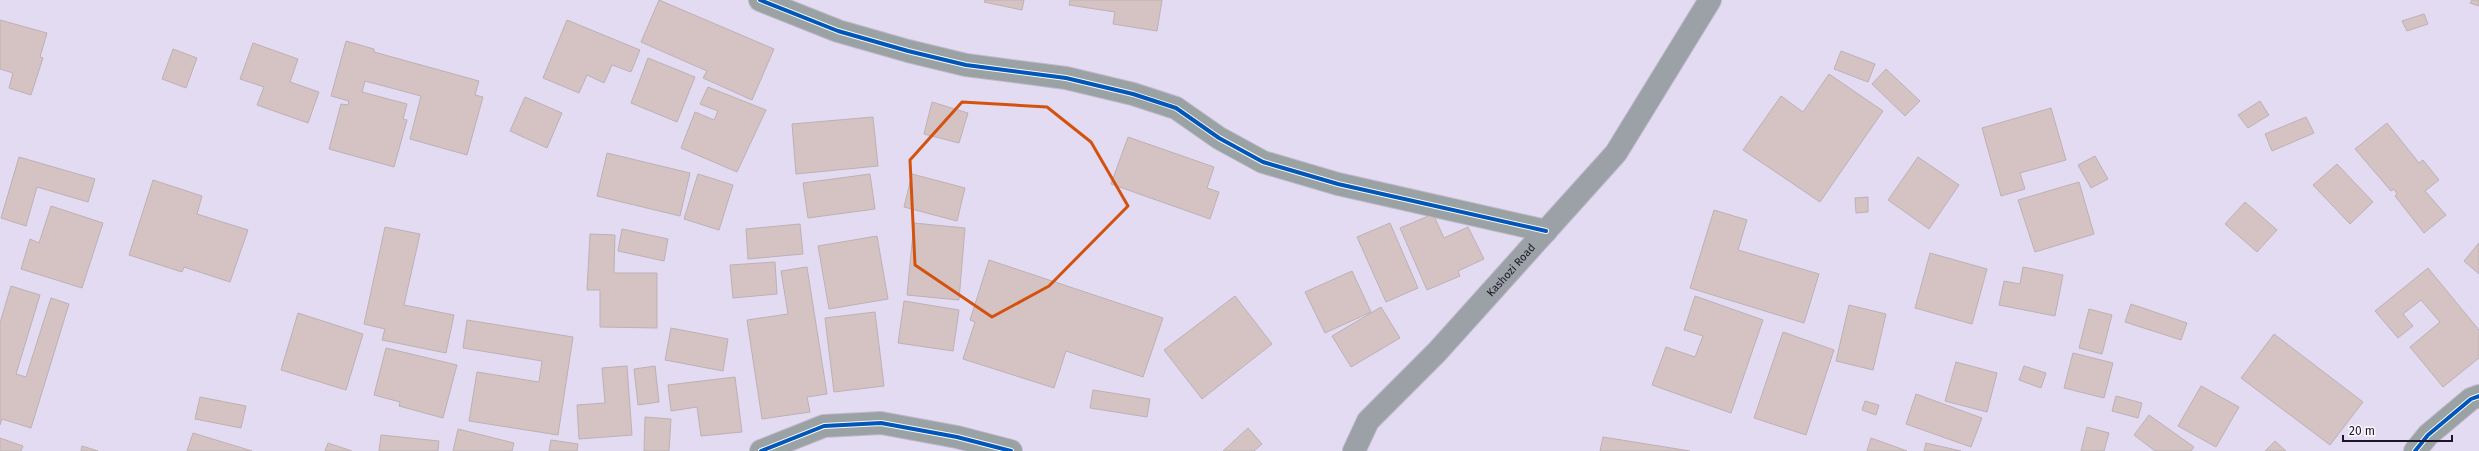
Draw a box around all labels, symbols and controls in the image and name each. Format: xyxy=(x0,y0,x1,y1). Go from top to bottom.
street label: Kashozi Road xyxy=(1484,241,1538,299)
scale bar xyxy=(2343,417,2452,443)
text: 20 m xyxy=(2349,424,2375,438)

